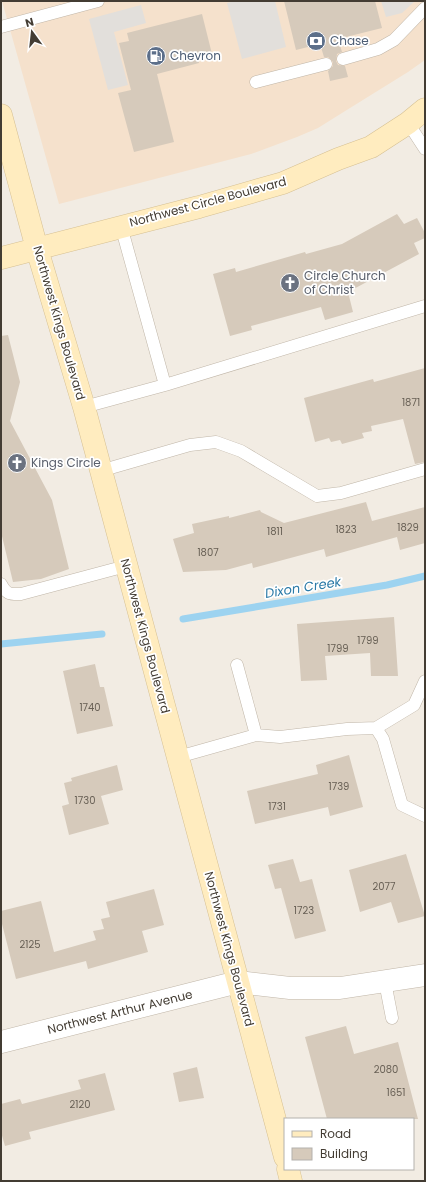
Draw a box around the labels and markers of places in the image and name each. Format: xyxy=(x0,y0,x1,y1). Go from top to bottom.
bank icon: Chase xyxy=(305,30,327,52)
place label: Chase xyxy=(330,32,369,49)
fuel station icon: Chevron xyxy=(145,45,167,67)
place label: Chevron xyxy=(170,47,221,64)
place label: Circle Church of Christ xyxy=(304,267,386,298)
church icon: Circle Church of Christ xyxy=(279,272,301,294)
church icon: Kings Circle xyxy=(6,452,28,474)
place label: Kings Circle xyxy=(31,454,101,471)

